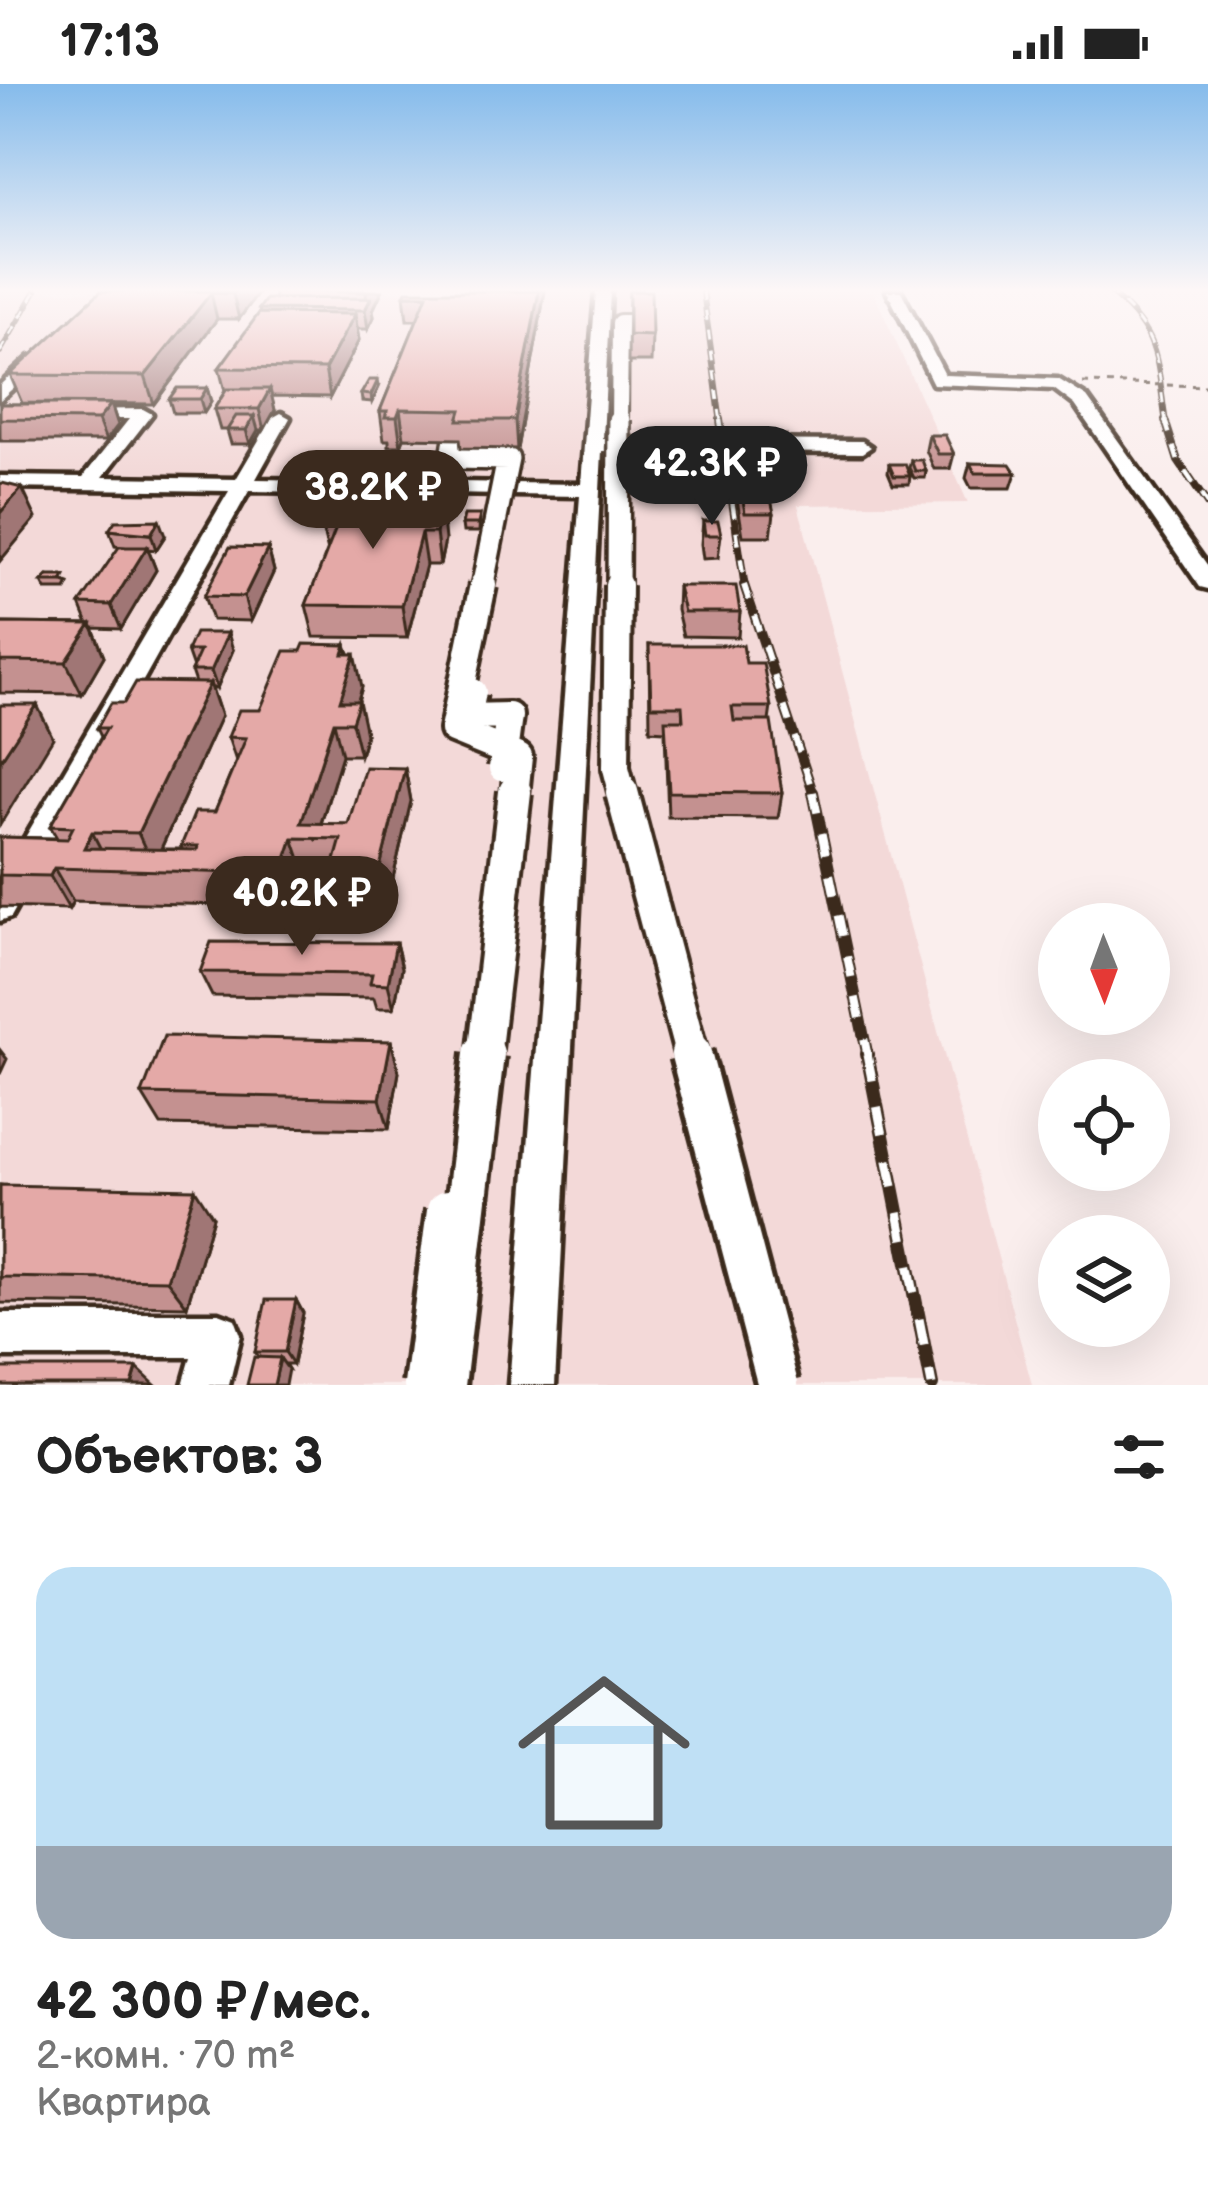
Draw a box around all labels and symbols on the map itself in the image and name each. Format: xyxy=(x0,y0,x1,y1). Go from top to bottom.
pin: 42.3K ₽ xyxy=(601,426,823,528)
pin: 38.2K ₽ xyxy=(262,450,484,552)
pin: 40.2K ₽ xyxy=(191,856,413,958)
north arrow xyxy=(1038,903,1170,1035)

